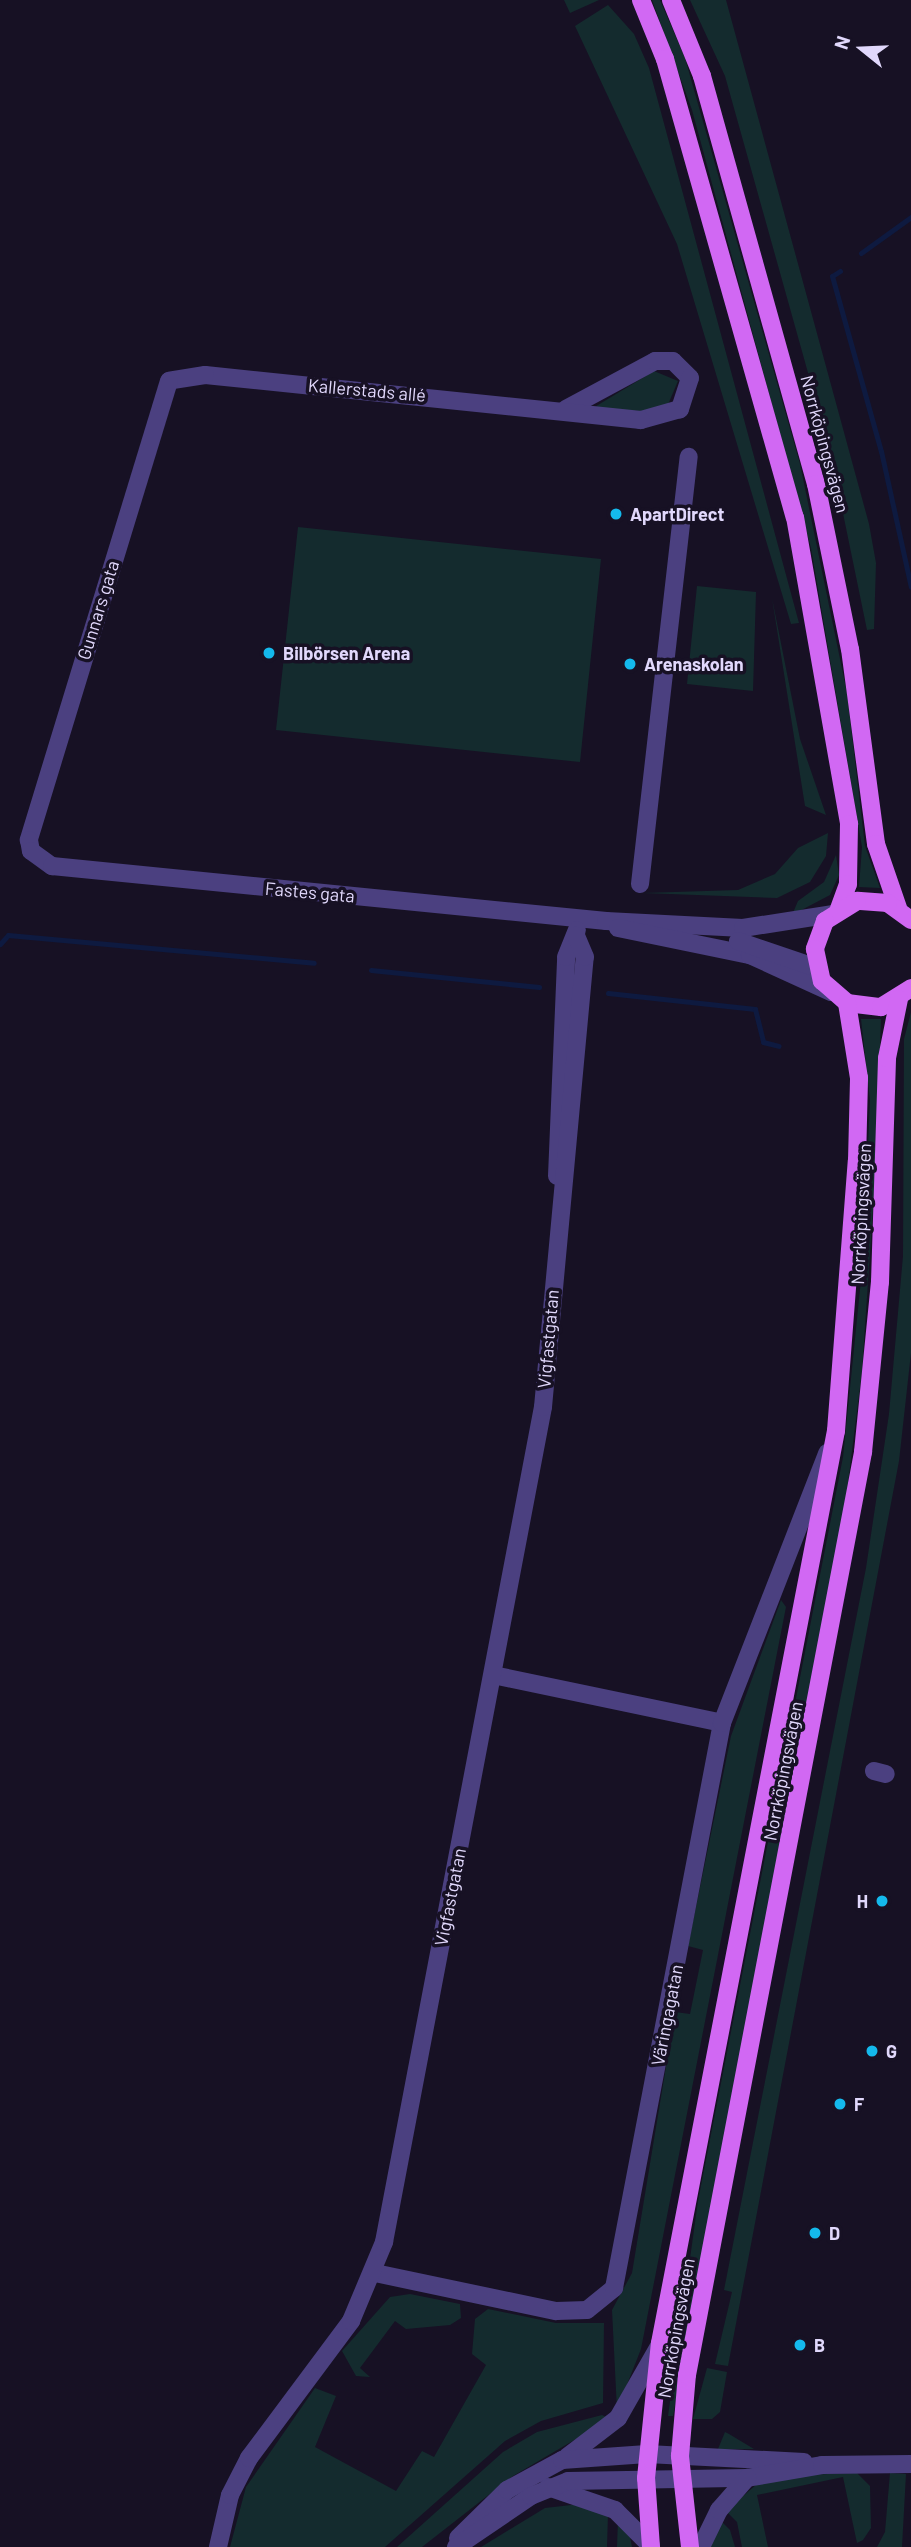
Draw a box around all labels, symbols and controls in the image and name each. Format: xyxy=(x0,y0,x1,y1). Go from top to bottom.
north arrow xyxy=(827,14,897,84)
text: N xyxy=(829,33,854,52)
street label: Norrköpingsvägen xyxy=(796,373,854,515)
street label: Kallerstads allé xyxy=(307,374,427,406)
place label: ApartDirect xyxy=(630,503,724,525)
marker: ApartDirect xyxy=(608,506,624,522)
street label: Gunnars gata xyxy=(73,558,123,662)
place label: Bilbörsen Arena xyxy=(283,642,410,664)
marker: Bilbörsen Arena xyxy=(261,645,277,661)
place label: Arenaskolan xyxy=(644,653,743,675)
marker: Arenaskolan xyxy=(622,656,638,672)
street label: Fastes gata xyxy=(264,877,356,907)
street label: Norrköpingsvägen xyxy=(847,1143,875,1285)
street label: Vigfastgatan xyxy=(533,1289,563,1389)
street label: Norrköpingsvägen xyxy=(759,1699,807,1843)
street label: Vigfastgatan xyxy=(430,1846,470,1948)
place label: H xyxy=(857,1890,868,1912)
marker: H xyxy=(874,1893,890,1909)
street label: Väringagatan xyxy=(647,1962,687,2068)
place label: G xyxy=(886,2040,897,2062)
marker: G xyxy=(864,2043,880,2059)
place label: F xyxy=(854,2093,864,2115)
marker: F xyxy=(832,2096,848,2112)
place label: D xyxy=(829,2222,840,2244)
marker: D xyxy=(807,2225,823,2241)
street label: Norrköpingsvägen xyxy=(653,2256,699,2400)
place label: B xyxy=(814,2334,825,2356)
marker: B xyxy=(792,2337,808,2353)

